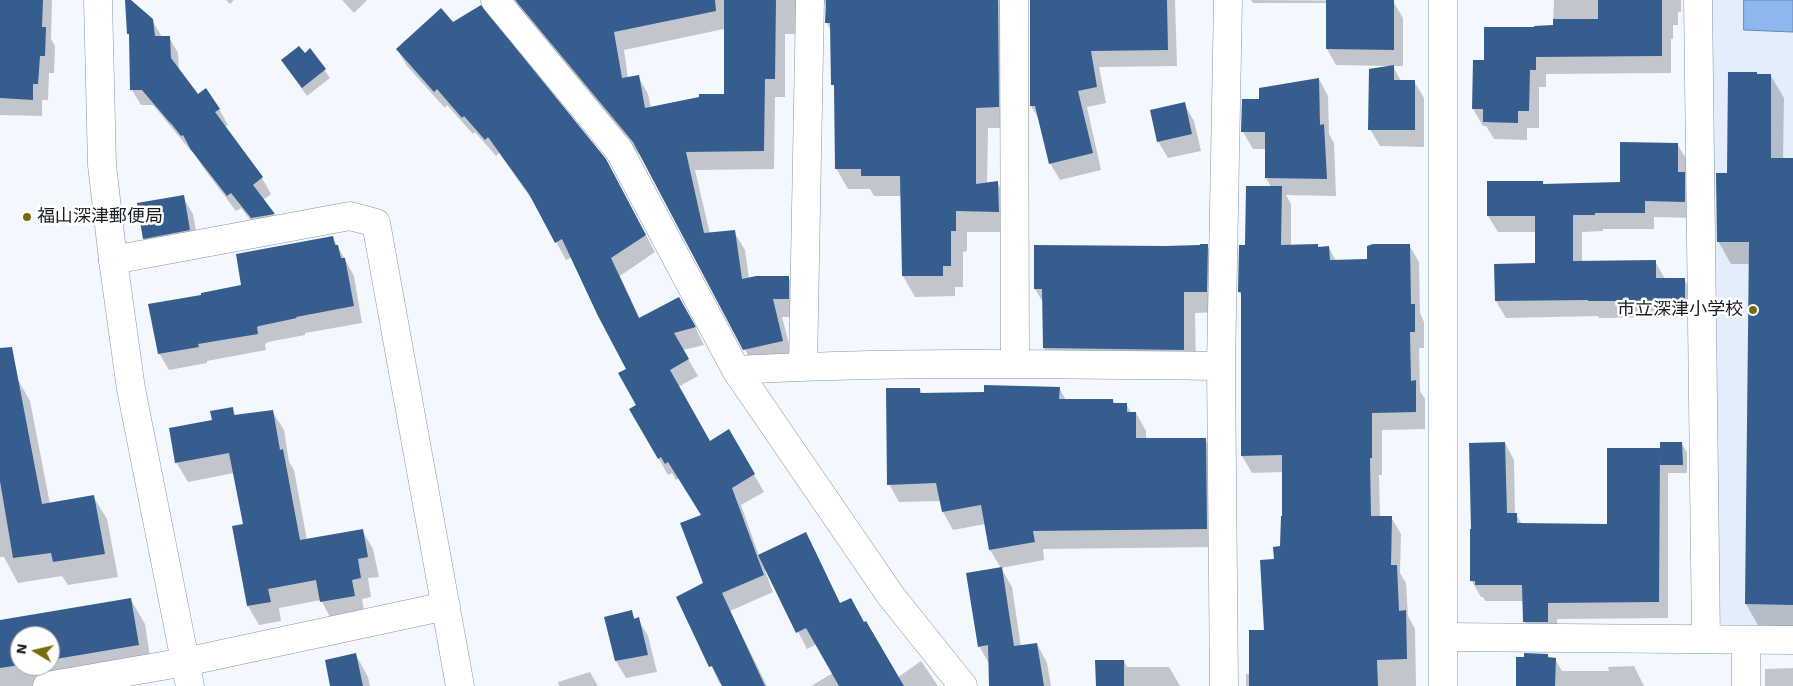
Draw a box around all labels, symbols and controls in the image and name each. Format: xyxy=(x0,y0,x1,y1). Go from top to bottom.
place label: 福山深津郵便局 xyxy=(37,206,163,228)
marker: 福山深津郵便局 xyxy=(21,211,33,223)
place label: 市立深津小学校 xyxy=(1617,299,1743,321)
marker: 市立深津小学校 xyxy=(1747,304,1759,316)
north arrow xyxy=(10,626,60,676)
text: N xyxy=(12,642,30,655)

